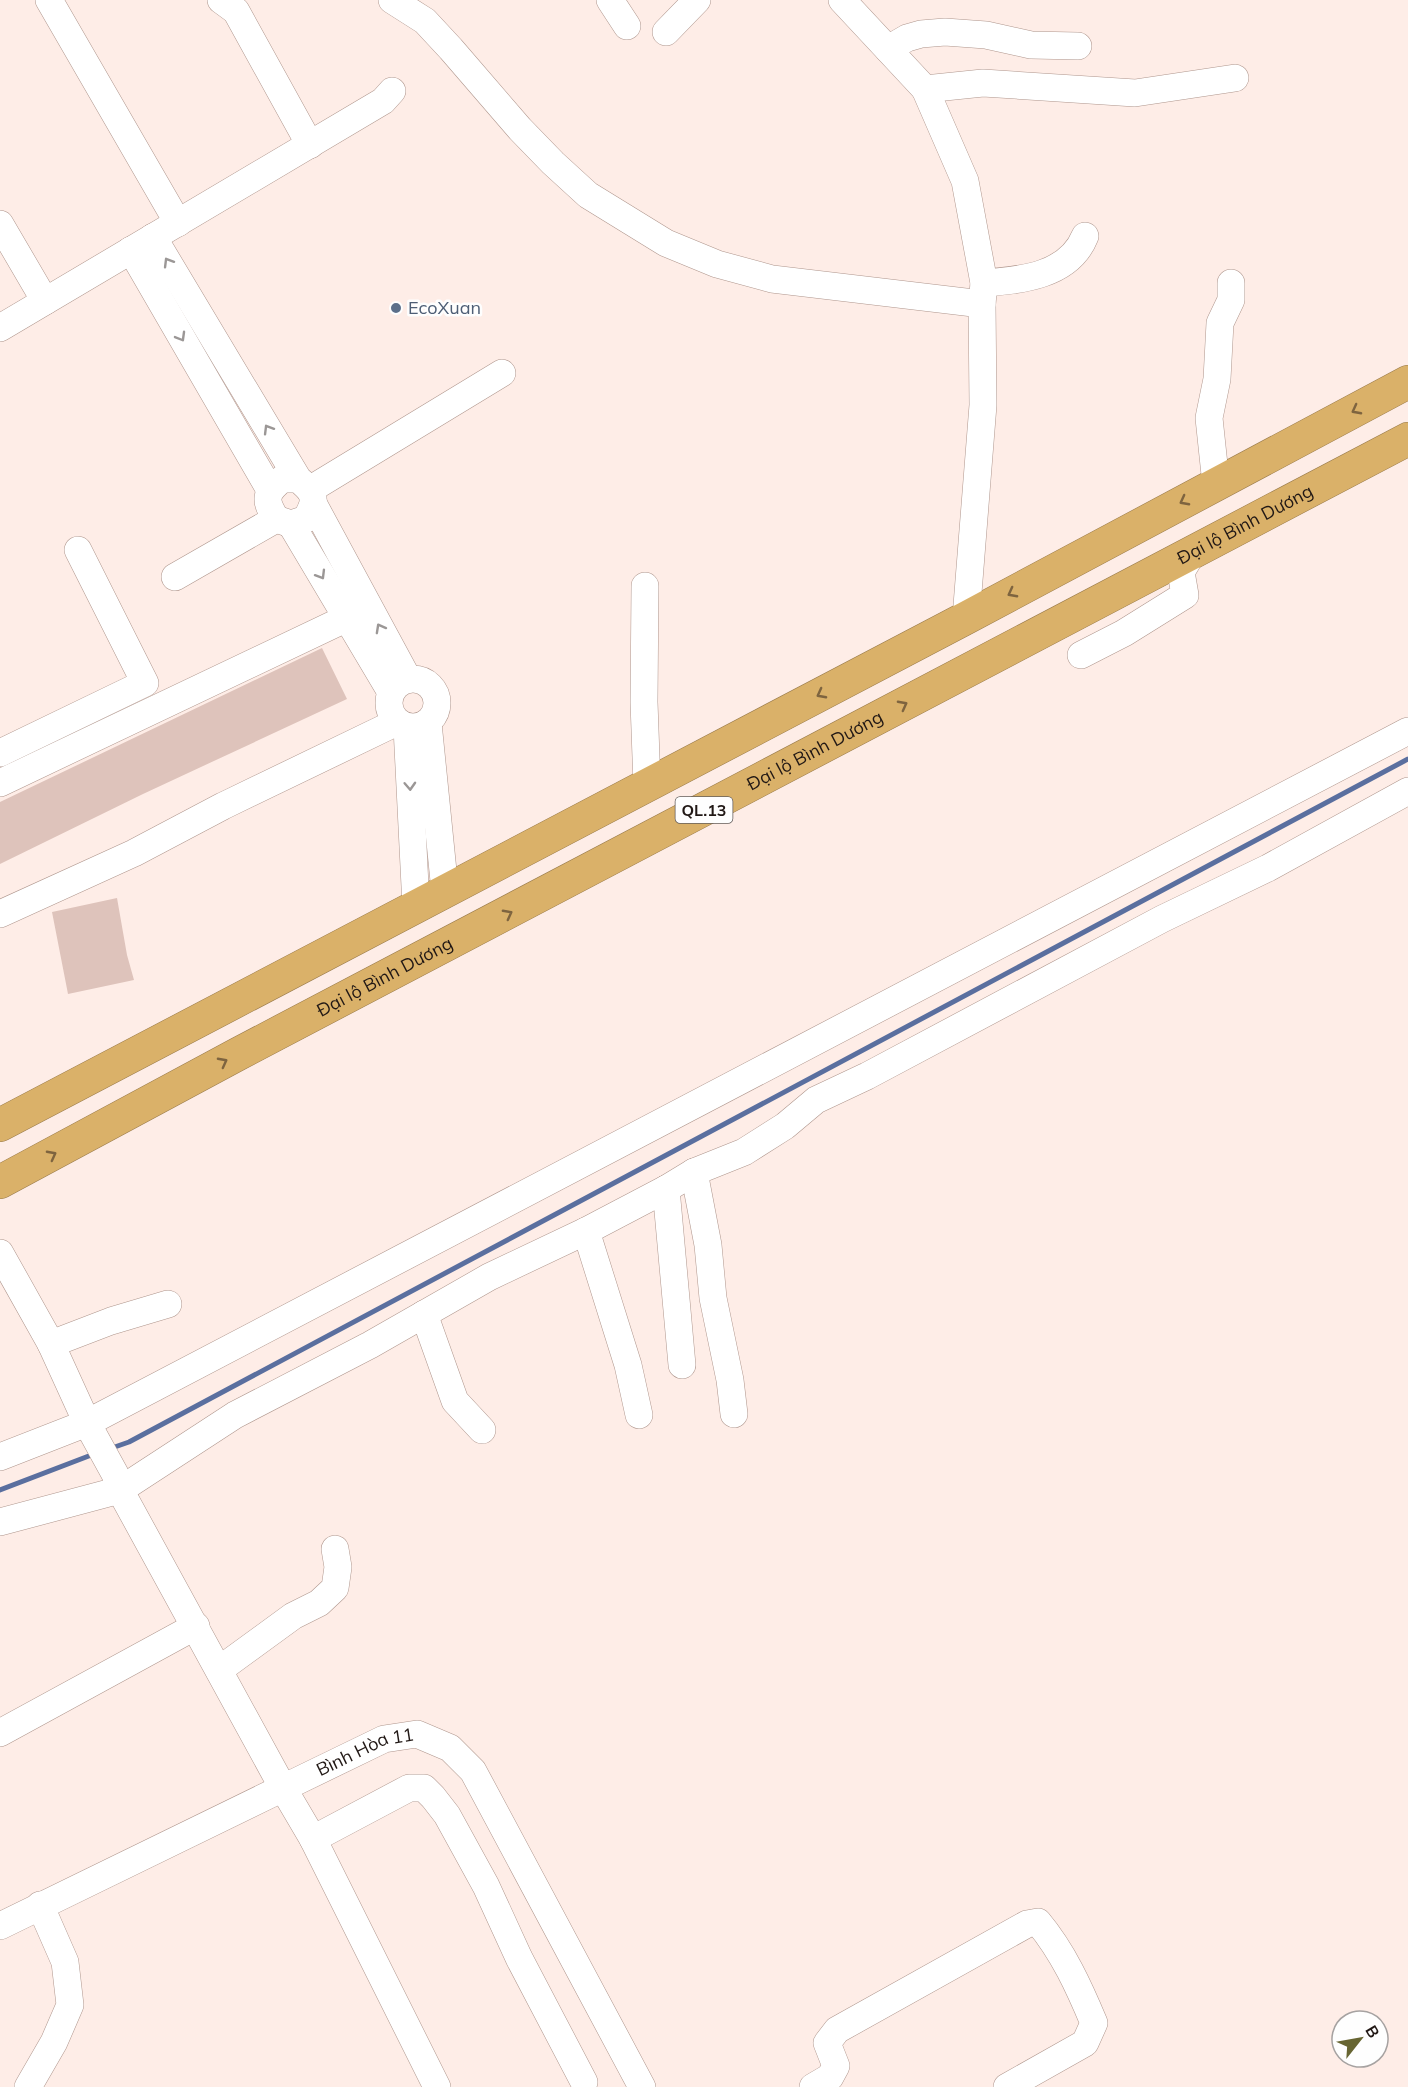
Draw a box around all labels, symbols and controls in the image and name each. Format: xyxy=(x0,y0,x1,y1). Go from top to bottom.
one-way arrow xyxy=(163,258,175,268)
place label: EcoXuan xyxy=(408,296,481,319)
marker: EcoXuan xyxy=(389,301,403,315)
one-way arrow xyxy=(174,331,186,341)
one-way arrow xyxy=(1352,403,1363,414)
one-way arrow xyxy=(264,425,276,435)
street label: Đại lộ Bình Dương xyxy=(1173,479,1317,569)
one-way arrow xyxy=(1179,494,1190,505)
one-way arrow xyxy=(313,569,325,579)
one-way arrow xyxy=(1008,586,1018,597)
one-way arrow xyxy=(376,623,387,634)
one-way arrow xyxy=(817,687,827,698)
one-way arrow xyxy=(897,701,907,712)
street label: Đại lộ Bình Dương xyxy=(743,705,887,795)
one-way arrow xyxy=(403,781,416,790)
road number: QL.13 xyxy=(676,797,732,823)
one-way arrow xyxy=(502,910,512,921)
street label: Đại lộ Bình Dương xyxy=(313,931,456,1022)
one-way arrow xyxy=(217,1058,228,1069)
one-way arrow xyxy=(45,1151,56,1162)
street label: Bình Hòa 11 xyxy=(312,1723,415,1781)
north arrow xyxy=(1330,2009,1390,2069)
text: B xyxy=(1361,2021,1384,2041)

